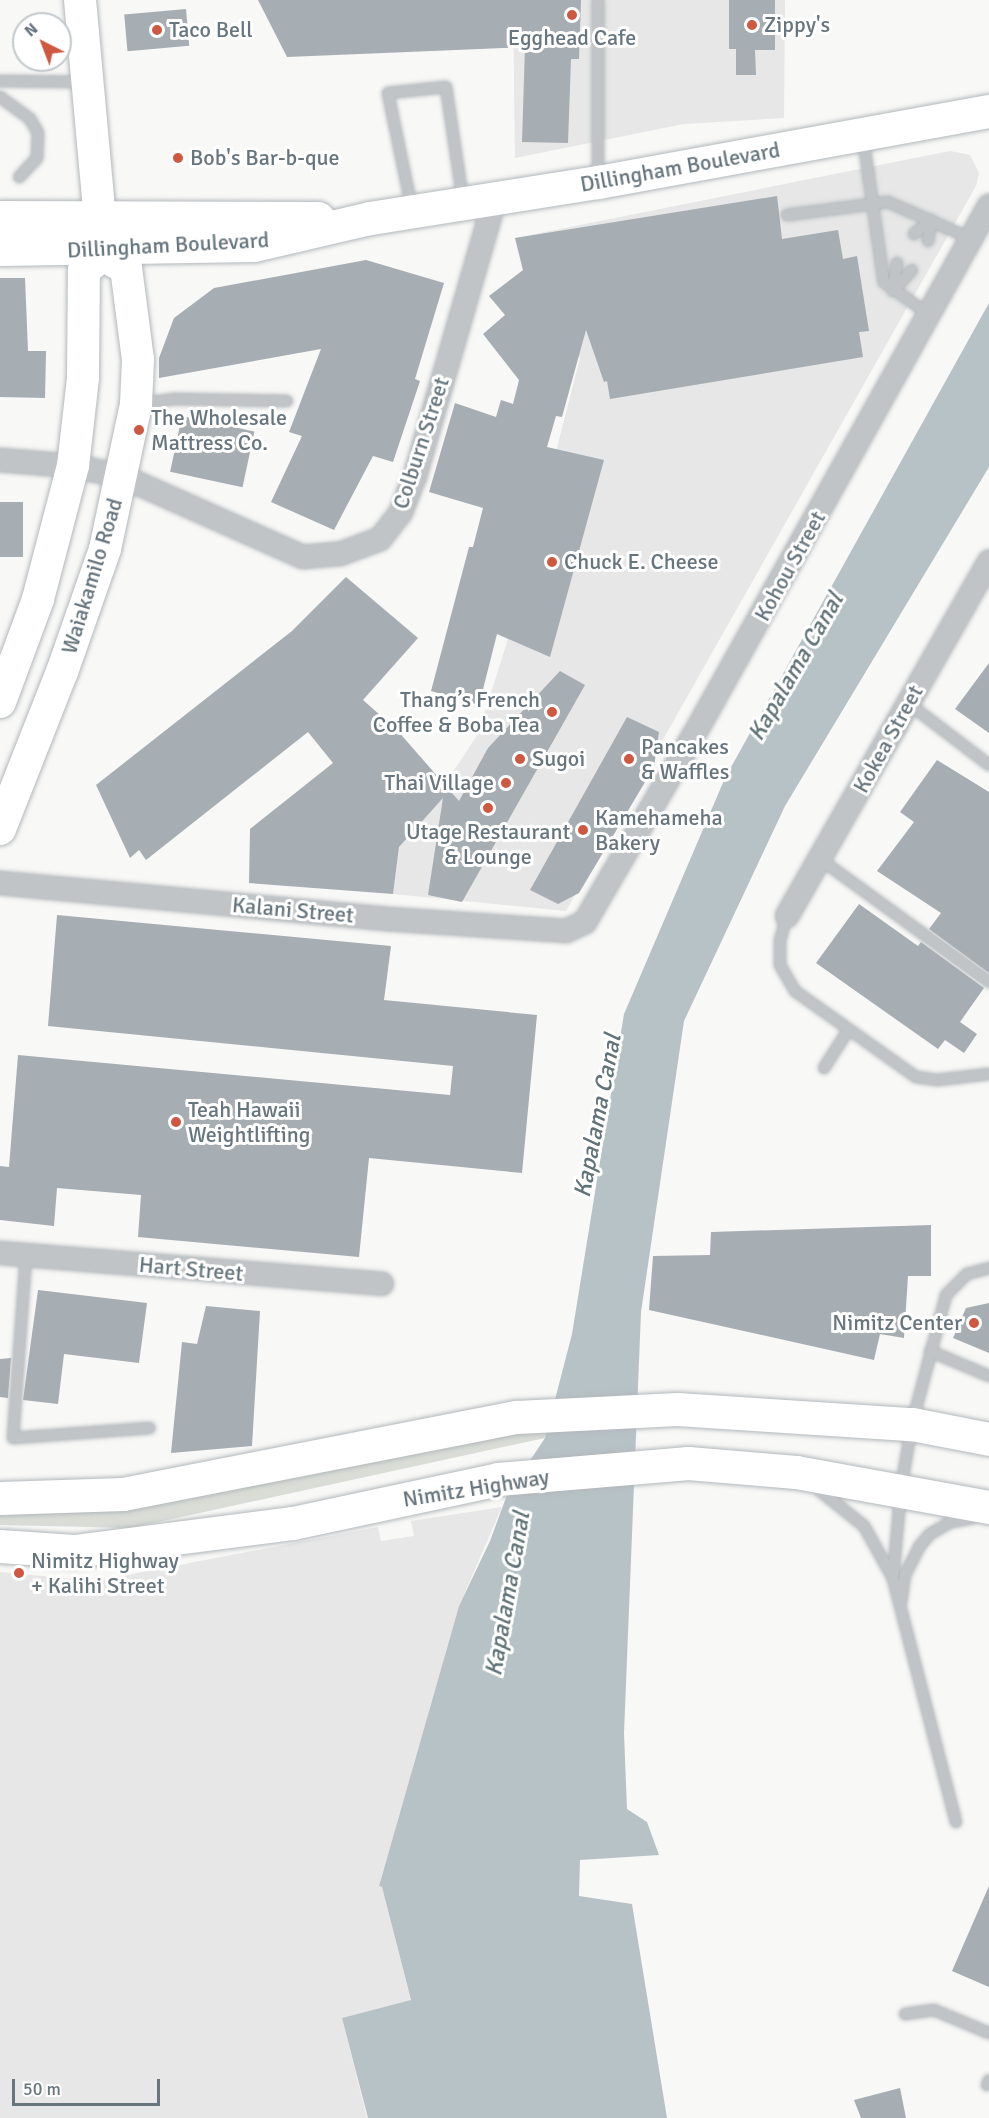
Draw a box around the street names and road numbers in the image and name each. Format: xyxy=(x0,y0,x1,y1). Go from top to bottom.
street label: Dillingham Boulevard xyxy=(578,136,782,198)
street label: Dillingham Boulevard xyxy=(66,227,270,263)
street label: Colburn Street xyxy=(387,374,455,512)
street label: Waiakamilo Road xyxy=(56,495,128,657)
street label: Kohou Street xyxy=(749,506,831,626)
street label: Kokea Street xyxy=(848,681,928,797)
street label: Kalani Street xyxy=(231,892,355,928)
street label: Hart Street xyxy=(138,1251,244,1287)
street label: Nimitz Highway xyxy=(401,1463,551,1513)

